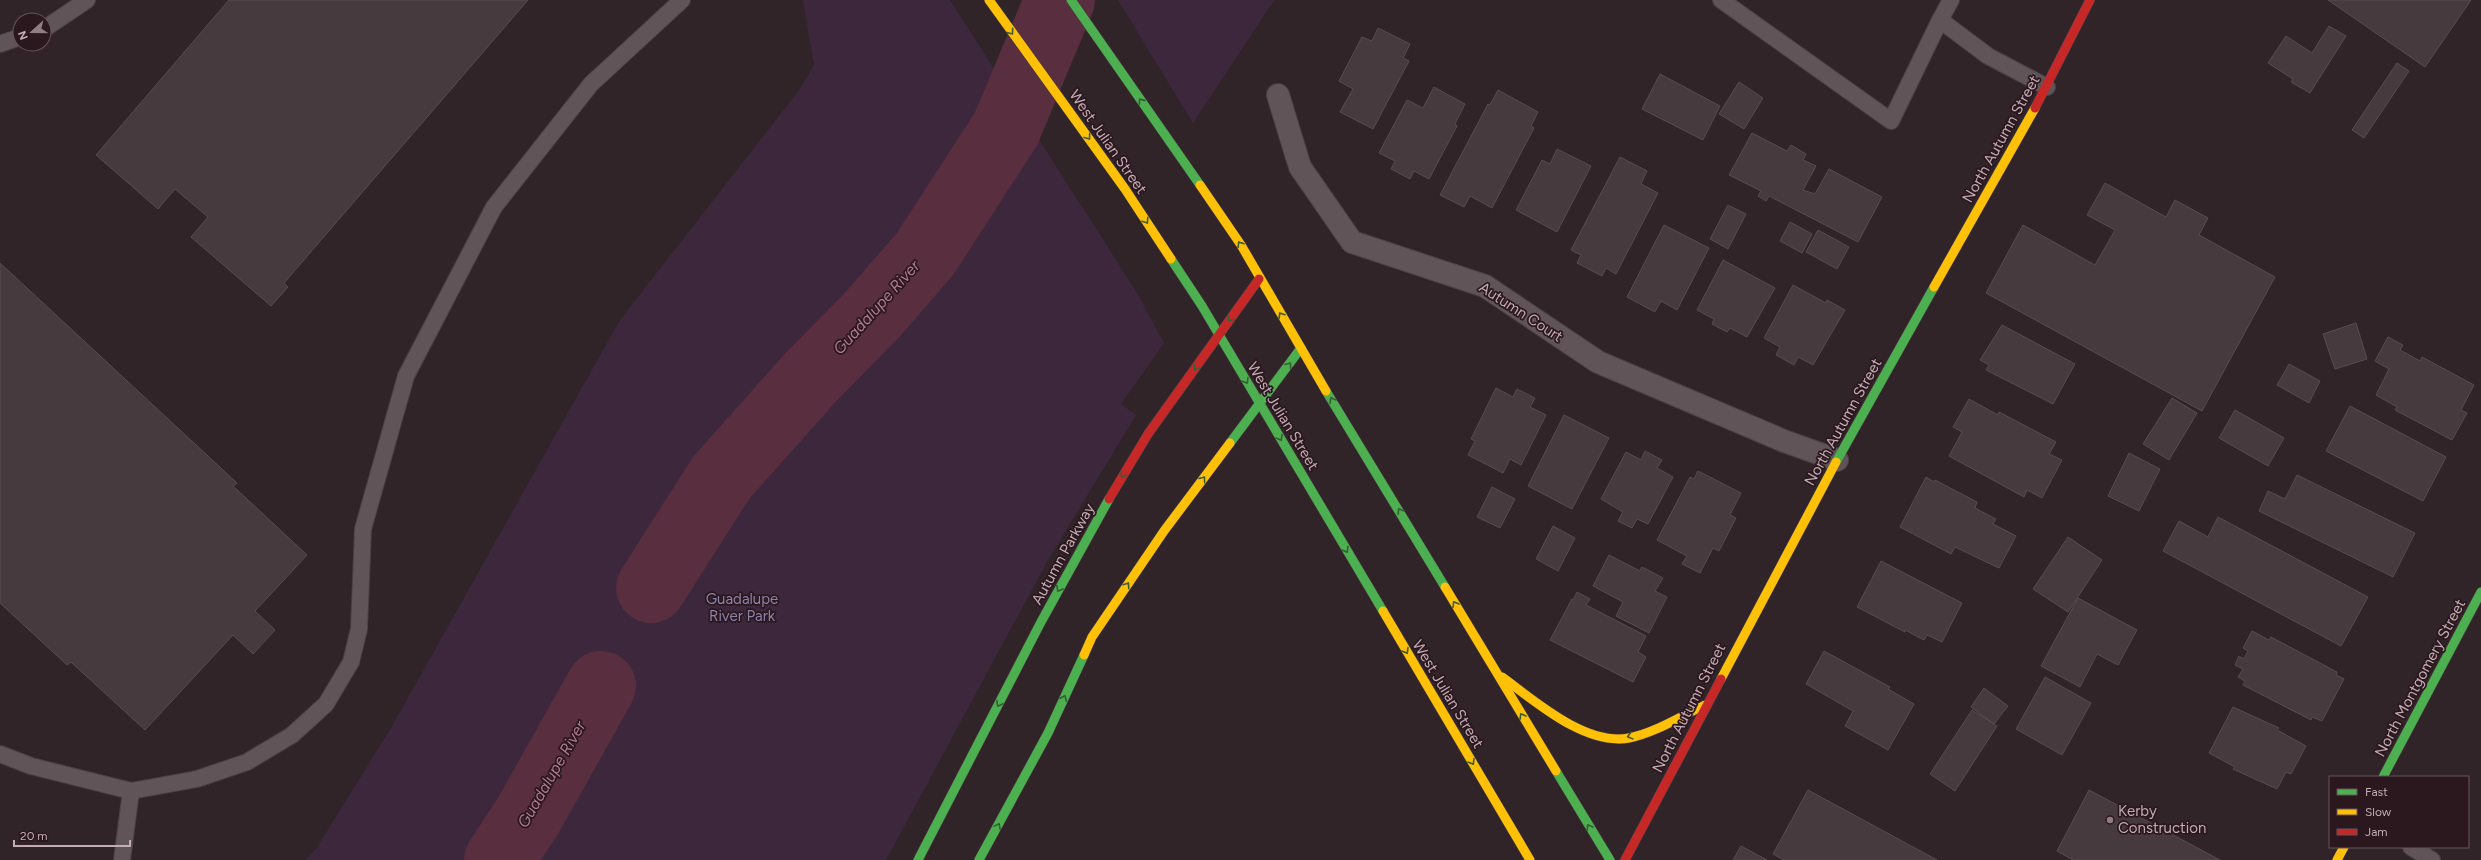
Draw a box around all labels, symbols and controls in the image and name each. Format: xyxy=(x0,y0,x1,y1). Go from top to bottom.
north arrow xyxy=(12,12,52,52)
one-way arrow xyxy=(1007,27,1014,34)
text: N xyxy=(16,29,31,42)
street label: North Autumn Street xyxy=(1959,72,2044,206)
street label: West Julian Street xyxy=(1065,86,1151,198)
one-way arrow xyxy=(1138,98,1146,105)
one-way arrow xyxy=(1083,133,1091,140)
one-way arrow xyxy=(1141,217,1149,224)
one-way arrow xyxy=(1238,241,1245,248)
water label: Guadalupe River xyxy=(829,256,924,358)
street label: Autumn Court xyxy=(1476,278,1566,346)
one-way arrow xyxy=(1278,312,1285,319)
one-way arrow xyxy=(1228,314,1235,321)
street label: North Autumn Street xyxy=(1801,355,1886,489)
street label: West Julian Street xyxy=(1244,359,1323,474)
one-way arrow xyxy=(1284,362,1292,369)
one-way arrow xyxy=(1194,364,1201,371)
one-way arrow xyxy=(1241,377,1248,384)
one-way arrow xyxy=(1330,397,1337,404)
one-way arrow xyxy=(1275,434,1283,441)
one-way arrow xyxy=(1121,471,1128,478)
one-way arrow xyxy=(1198,477,1205,484)
street label: Autumn Parkway xyxy=(1028,500,1098,608)
one-way arrow xyxy=(1397,508,1405,515)
one-way arrow xyxy=(1342,546,1349,553)
one-way arrow xyxy=(1122,582,1130,589)
one-way arrow xyxy=(1057,584,1064,592)
park label: Guadalupe River Park xyxy=(706,590,778,625)
street label: North Montgomery Street xyxy=(2371,596,2469,760)
one-way arrow xyxy=(1453,601,1460,608)
street label: West Julian Street xyxy=(1409,637,1488,752)
street label: North Autumn Street xyxy=(1649,640,1730,776)
one-way arrow xyxy=(1401,647,1408,654)
one-way arrow xyxy=(1059,694,1067,702)
one-way arrow xyxy=(996,699,1004,707)
one-way arrow xyxy=(1519,713,1526,720)
water label: Guadalupe River xyxy=(513,717,590,831)
one-way arrow xyxy=(1627,731,1634,740)
one-way arrow xyxy=(1468,758,1475,765)
legend xyxy=(2329,776,2469,848)
text: Fast xyxy=(2365,785,2388,799)
place label: Kerby Construction xyxy=(2118,802,2206,837)
text: Slow xyxy=(2365,805,2392,819)
marker: Kerby Construction xyxy=(2105,815,2115,825)
scale bar xyxy=(14,822,130,848)
one-way arrow xyxy=(993,822,1000,830)
one-way arrow xyxy=(1587,824,1594,831)
text: Jam xyxy=(2365,825,2388,839)
text: 20 m xyxy=(20,829,48,843)

